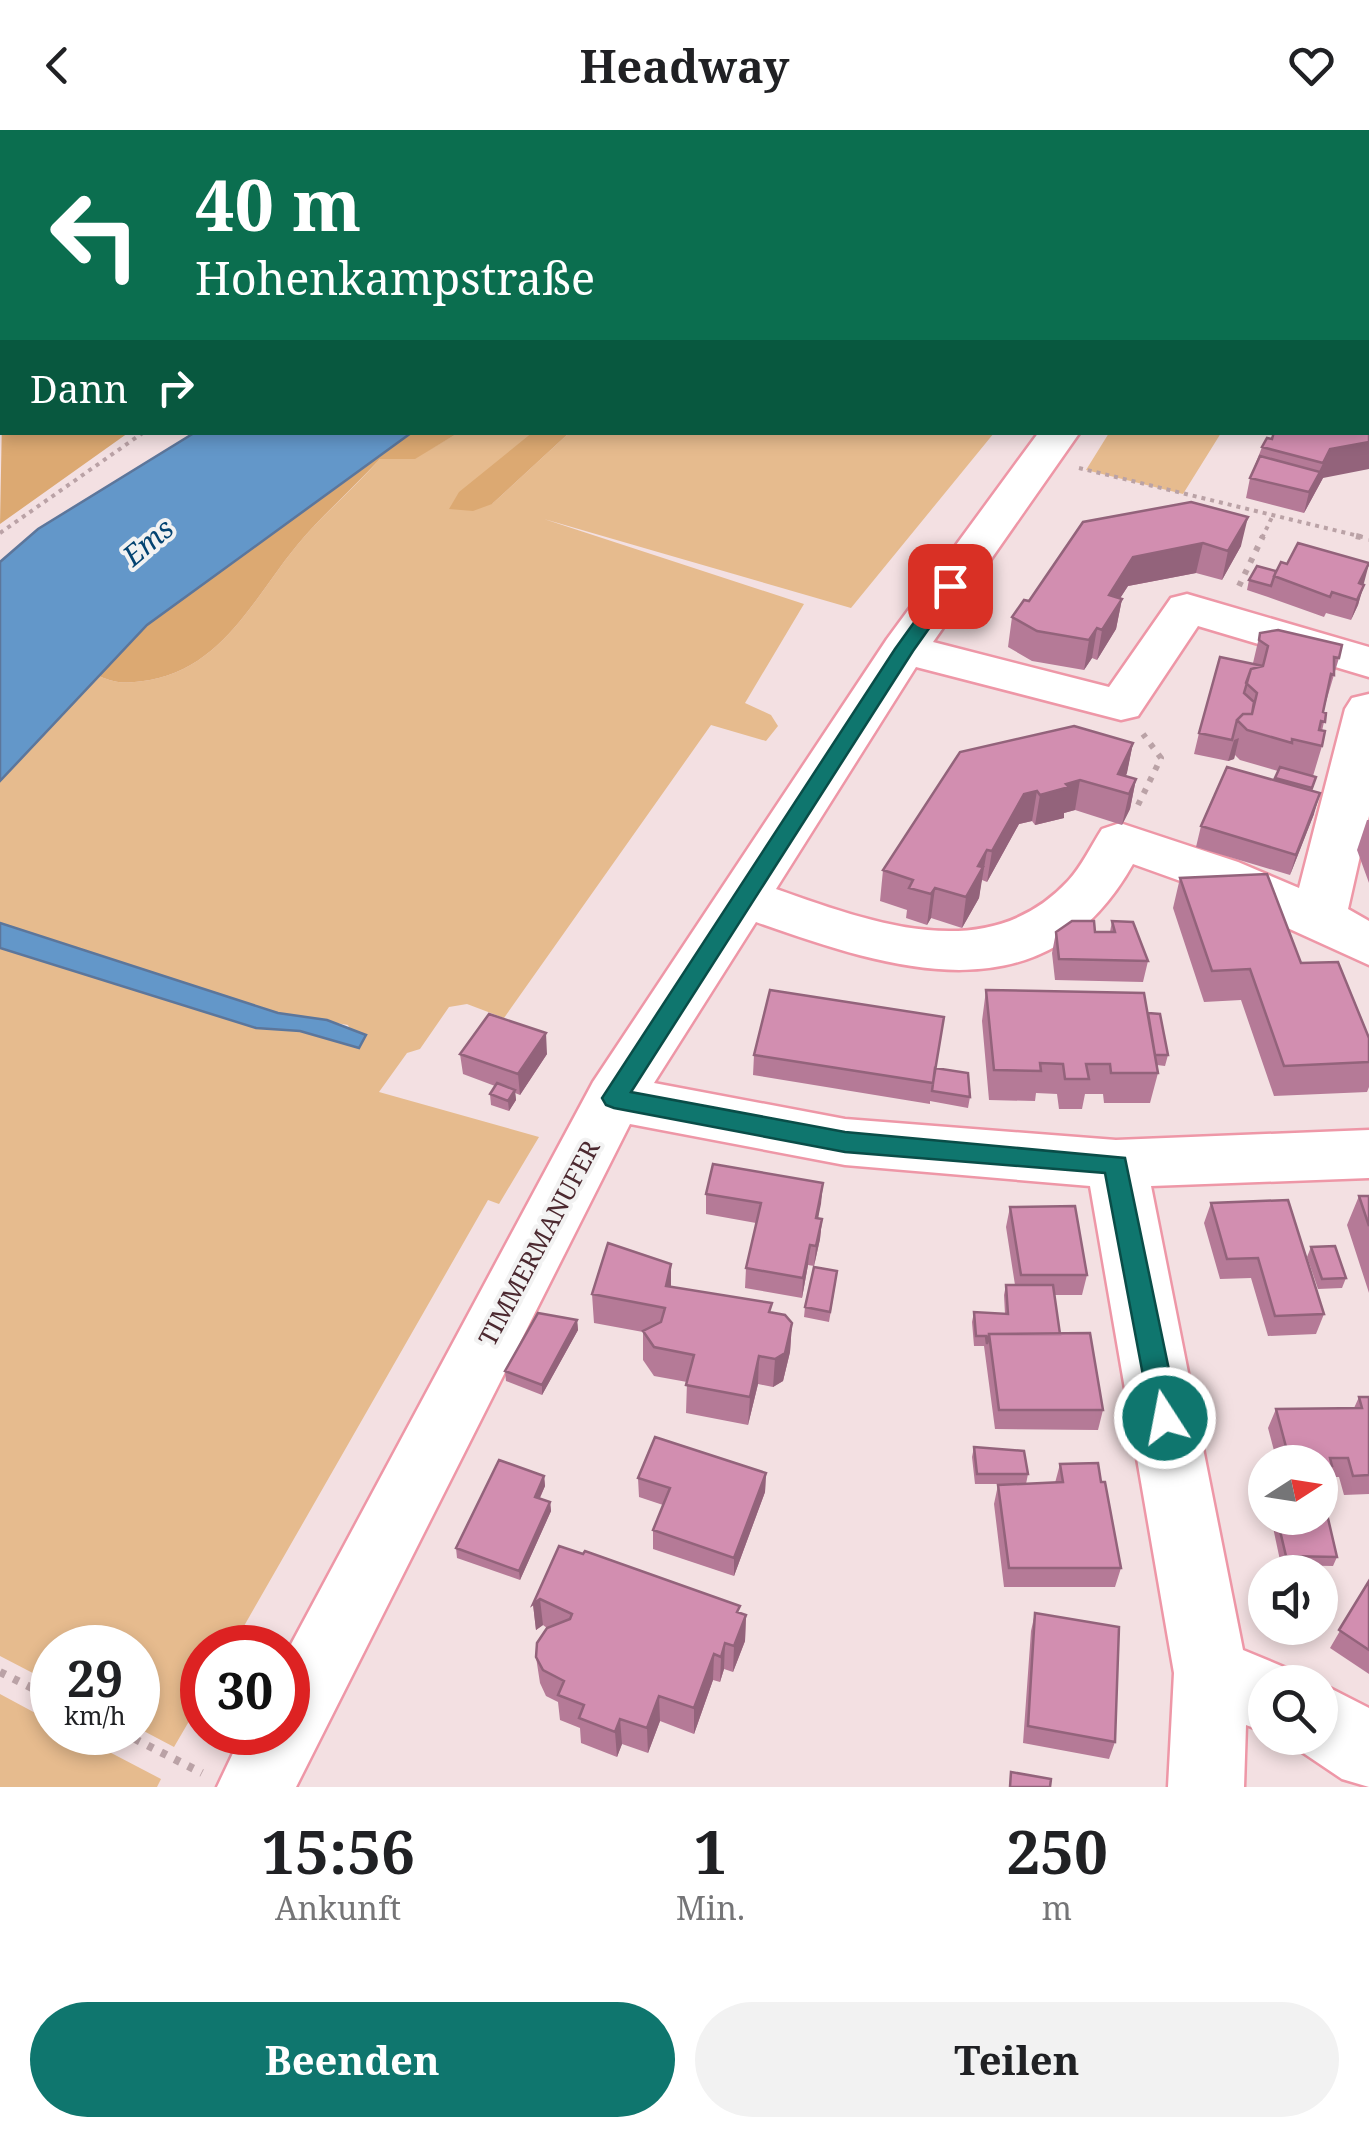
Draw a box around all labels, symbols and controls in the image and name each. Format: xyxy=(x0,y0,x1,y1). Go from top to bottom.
text: Headway xyxy=(580,35,789,96)
icon: back xyxy=(30,38,85,93)
icon: heart xyxy=(1284,38,1339,93)
text: 40 m xyxy=(195,156,361,252)
icon: left xyxy=(30,170,160,300)
text: Hohenkampstraße xyxy=(195,247,595,308)
icon: right xyxy=(148,360,203,415)
text: Dann xyxy=(30,362,128,414)
water label: Ems xyxy=(113,509,181,574)
pin xyxy=(908,544,993,629)
icon: arrive xyxy=(923,559,978,614)
street label: TIMMERMANUFER xyxy=(470,1133,607,1351)
position arrow xyxy=(1113,1366,1217,1470)
north arrow xyxy=(1248,1445,1338,1535)
map controls xyxy=(1248,1445,1338,1755)
button: sound xyxy=(1248,1555,1338,1645)
speed limit sign: 30 xyxy=(180,1625,310,1755)
text: 29 xyxy=(67,1644,123,1712)
button: search xyxy=(1248,1665,1338,1755)
text: km/h xyxy=(64,1698,126,1732)
text: 15:56 xyxy=(261,1810,415,1892)
text: 1 xyxy=(694,1810,728,1892)
text: 250 xyxy=(1006,1810,1108,1892)
text: Ankunft xyxy=(275,1886,401,1929)
text: Min. xyxy=(676,1886,745,1929)
text: m xyxy=(1042,1886,1072,1929)
button: Beenden xyxy=(30,2002,675,2117)
button: Teilen xyxy=(695,2002,1339,2117)

